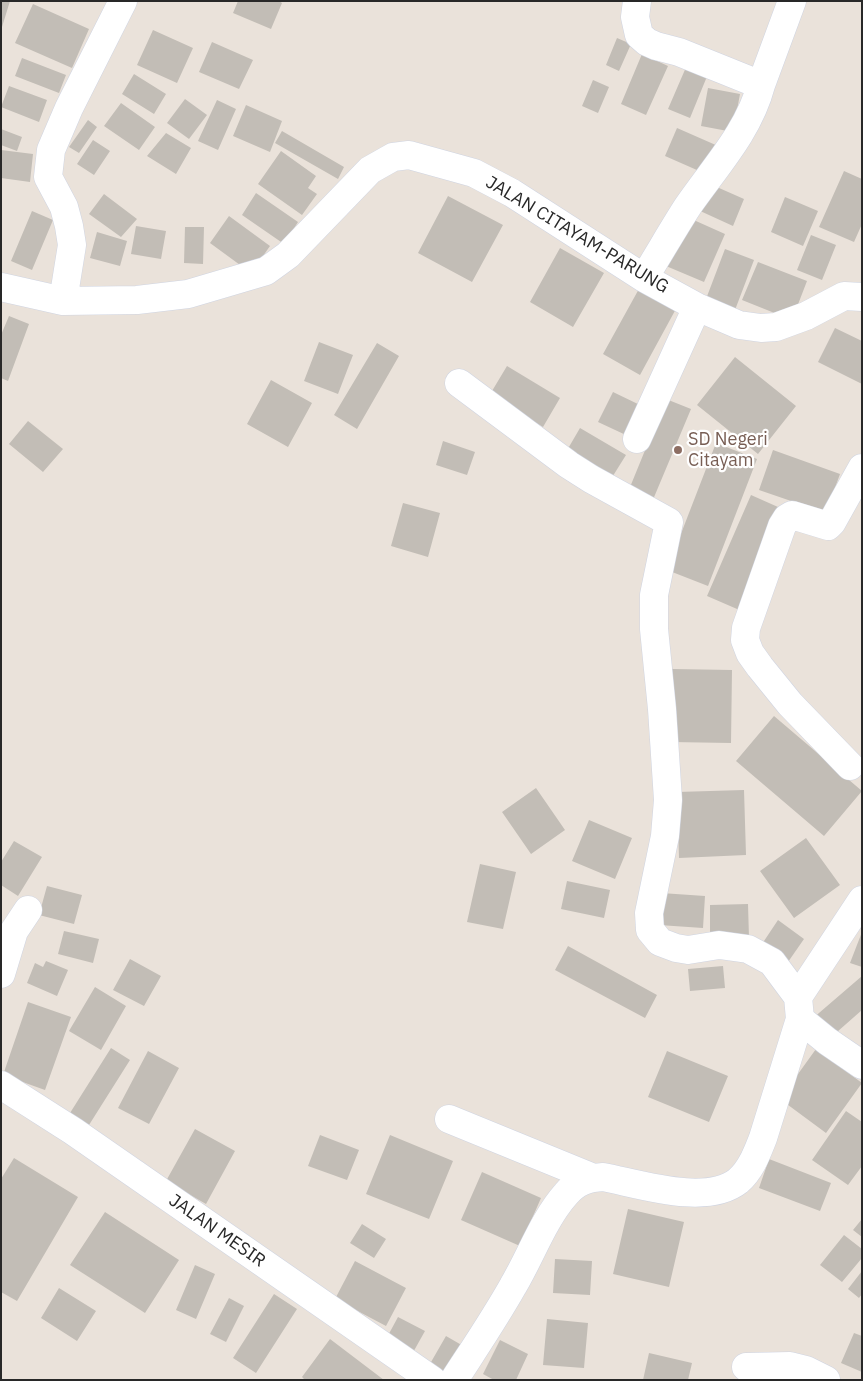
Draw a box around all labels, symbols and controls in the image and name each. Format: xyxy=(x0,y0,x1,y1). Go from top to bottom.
street label: JALAN CITAYAM-PARUNG xyxy=(482,172,672,298)
place label: SD Negeri Citayam xyxy=(688,429,768,472)
marker: SD Negeri Citayam xyxy=(672,444,684,456)
street label: JALAN MESIR xyxy=(165,1190,269,1272)

